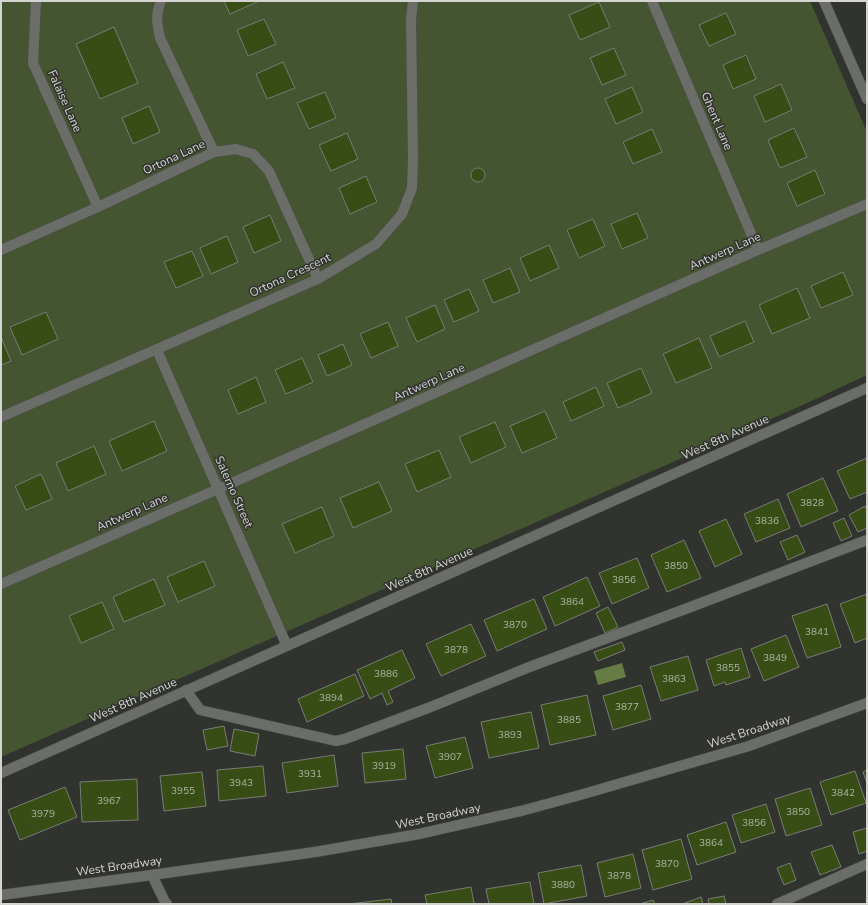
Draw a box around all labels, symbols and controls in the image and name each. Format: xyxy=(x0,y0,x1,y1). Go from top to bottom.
street label: Falaise Lane xyxy=(44,67,86,135)
street label: Ghent Lane xyxy=(698,89,736,153)
street label: Ortona Lane xyxy=(140,136,208,178)
street label: Antwerp Lane xyxy=(687,228,763,274)
street label: Ortona Crescent xyxy=(247,249,334,301)
street label: Antwerp Lane xyxy=(391,359,467,405)
street label: West 8th Avenue xyxy=(679,411,771,463)
street label: Salerno Street xyxy=(211,453,257,531)
street label: Antwerp Lane xyxy=(94,489,170,535)
house number: 3828 xyxy=(800,496,824,510)
house number: 3836 xyxy=(755,514,779,528)
street label: West 8th Avenue xyxy=(383,543,475,595)
house number: 3850 xyxy=(664,559,688,573)
house number: 3856 xyxy=(612,573,636,587)
house number: 3864 xyxy=(560,595,584,609)
house number: 3870 xyxy=(503,618,527,632)
house number: 3841 xyxy=(805,625,829,639)
house number: 3878 xyxy=(444,643,468,657)
house number: 3849 xyxy=(763,651,787,665)
house number: 3855 xyxy=(716,661,740,675)
house number: 3886 xyxy=(374,667,398,681)
house number: 3863 xyxy=(662,672,686,686)
street label: West 8th Avenue xyxy=(87,674,179,726)
house number: 3894 xyxy=(319,691,343,705)
house number: 3877 xyxy=(615,700,639,714)
street label: West Broadway xyxy=(705,710,793,752)
house number: 3885 xyxy=(557,713,581,727)
house number: 3893 xyxy=(498,728,522,742)
house number: 3907 xyxy=(438,750,462,764)
house number: 3919 xyxy=(372,759,396,773)
house number: 3931 xyxy=(298,767,322,781)
house number: 3943 xyxy=(229,776,253,790)
house number: 3955 xyxy=(171,784,195,798)
house number: 3842 xyxy=(831,786,855,800)
house number: 3967 xyxy=(97,794,121,808)
street label: West Broadway xyxy=(394,799,483,833)
house number: 3850 xyxy=(786,805,810,819)
house number: 3979 xyxy=(31,807,55,821)
house number: 3856 xyxy=(742,816,766,830)
house number: 3864 xyxy=(699,836,723,850)
street label: West Broadway xyxy=(75,852,164,880)
house number: 3870 xyxy=(655,857,679,871)
house number: 3878 xyxy=(607,869,631,883)
house number: 3880 xyxy=(551,878,575,892)

